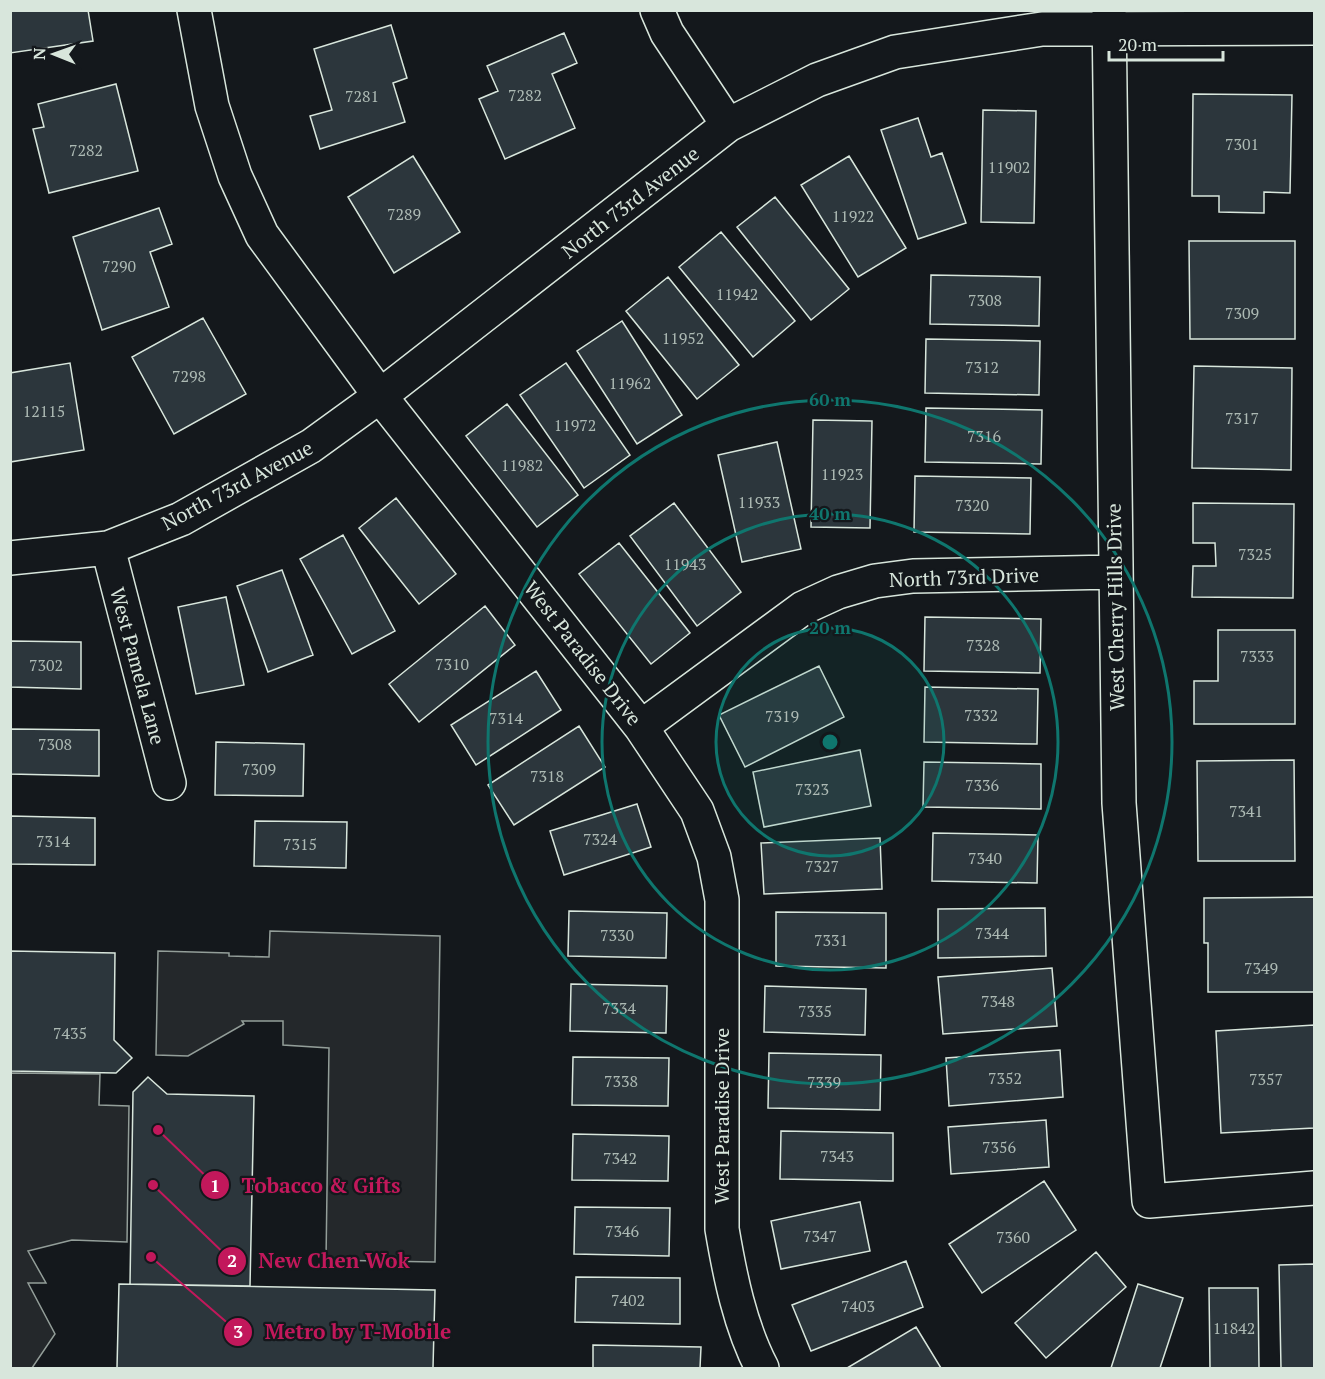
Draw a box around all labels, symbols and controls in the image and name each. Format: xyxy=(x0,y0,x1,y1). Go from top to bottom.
north arrow xyxy=(24,24,84,84)
scale bar xyxy=(1109,24,1223,62)
text: 20 m xyxy=(1118,32,1158,56)
text: N xyxy=(28,47,50,60)
house number: 7282 xyxy=(508,84,542,106)
house number: 7281 xyxy=(345,85,379,107)
house number: 7301 xyxy=(1225,133,1259,155)
house number: 7282 xyxy=(69,139,103,161)
street label: North 73rd Avenue xyxy=(556,140,704,264)
house number: 11902 xyxy=(988,156,1030,178)
house number: 7289 xyxy=(387,203,421,225)
house number: 11922 xyxy=(832,205,874,227)
house number: 7290 xyxy=(102,255,136,277)
house number: 11942 xyxy=(716,283,758,305)
house number: 7308 xyxy=(968,289,1002,311)
house number: 7309 xyxy=(1225,302,1259,324)
house number: 11952 xyxy=(662,327,704,349)
house number: 7312 xyxy=(965,356,999,378)
house number: 7298 xyxy=(172,365,206,387)
house number: 11962 xyxy=(609,372,651,394)
text: 60 m xyxy=(809,387,851,411)
house number: 12115 xyxy=(23,400,65,422)
house number: 7317 xyxy=(1225,407,1259,429)
house number: 11972 xyxy=(554,414,596,436)
house number: 7316 xyxy=(967,425,1002,447)
street label: North 73rd Avenue xyxy=(157,434,317,536)
house number: 11982 xyxy=(501,454,543,476)
house number: 11923 xyxy=(821,463,863,485)
house number: 11933 xyxy=(738,491,780,513)
house number: 7320 xyxy=(955,494,989,516)
text: 40 m xyxy=(809,501,851,525)
street label: West Cherry Hills Drive xyxy=(1100,503,1130,711)
house number: 7325 xyxy=(1238,543,1272,565)
house number: 11943 xyxy=(664,553,706,575)
street label: North 73rd Drive xyxy=(889,561,1039,593)
street label: West Paradise Drive xyxy=(518,575,648,731)
street label: West Pamela Lane xyxy=(104,584,172,748)
text: 20 m xyxy=(809,615,851,639)
house number: 7328 xyxy=(966,634,1000,656)
house number: 7333 xyxy=(1240,645,1274,667)
house number: 7310 xyxy=(435,653,469,675)
house number: 7302 xyxy=(29,654,63,676)
house number: 7332 xyxy=(964,704,998,726)
house number: 7319 xyxy=(765,705,799,727)
house number: 7314 xyxy=(489,707,524,729)
centre of rings xyxy=(820,732,840,752)
house number: 7308 xyxy=(38,733,72,755)
house number: 7309 xyxy=(242,758,276,780)
house number: 7318 xyxy=(530,765,564,787)
house number: 7336 xyxy=(965,774,1000,796)
house number: 7323 xyxy=(795,778,829,800)
house number: 7341 xyxy=(1229,800,1263,822)
house number: 7324 xyxy=(583,828,618,850)
house number: 7314 xyxy=(36,830,71,852)
house number: 7315 xyxy=(283,833,317,855)
house number: 7340 xyxy=(968,847,1002,869)
house number: 7327 xyxy=(805,855,839,877)
house number: 7344 xyxy=(975,922,1010,944)
house number: 7330 xyxy=(600,924,634,946)
house number: 7331 xyxy=(814,929,848,951)
house number: 7349 xyxy=(1244,957,1278,979)
house number: 7348 xyxy=(981,990,1015,1012)
house number: 7334 xyxy=(602,997,637,1019)
house number: 7335 xyxy=(798,1000,832,1022)
house number: 7435 xyxy=(53,1022,87,1044)
street label: West Paradise Drive xyxy=(708,1028,735,1204)
house number: 7352 xyxy=(988,1067,1022,1089)
house number: 7357 xyxy=(1249,1068,1283,1090)
house number: 7338 xyxy=(604,1070,638,1092)
house number: 7339 xyxy=(807,1071,841,1093)
house number: 7356 xyxy=(982,1136,1017,1158)
house number: 7343 xyxy=(820,1145,854,1167)
house number: 7342 xyxy=(603,1147,637,1169)
callout: Tobacco & Gifts xyxy=(200,1166,413,1205)
text: Tobacco & Gifts xyxy=(241,1171,401,1199)
text: 1 xyxy=(210,1173,220,1197)
house number: 7346 xyxy=(605,1220,640,1242)
house number: 7347 xyxy=(803,1225,837,1247)
house number: 7360 xyxy=(996,1226,1030,1248)
callout: New Chen Wok xyxy=(217,1241,422,1280)
text: New Chen Wok xyxy=(258,1246,410,1274)
text: 2 xyxy=(227,1248,237,1272)
house number: 7402 xyxy=(611,1289,645,1311)
house number: 7403 xyxy=(841,1295,875,1317)
callout: Metro by T-Mobile xyxy=(223,1313,464,1352)
text: Metro by T-Mobile xyxy=(265,1317,451,1345)
house number: 11842 xyxy=(1213,1317,1255,1339)
text: 3 xyxy=(233,1319,243,1343)

